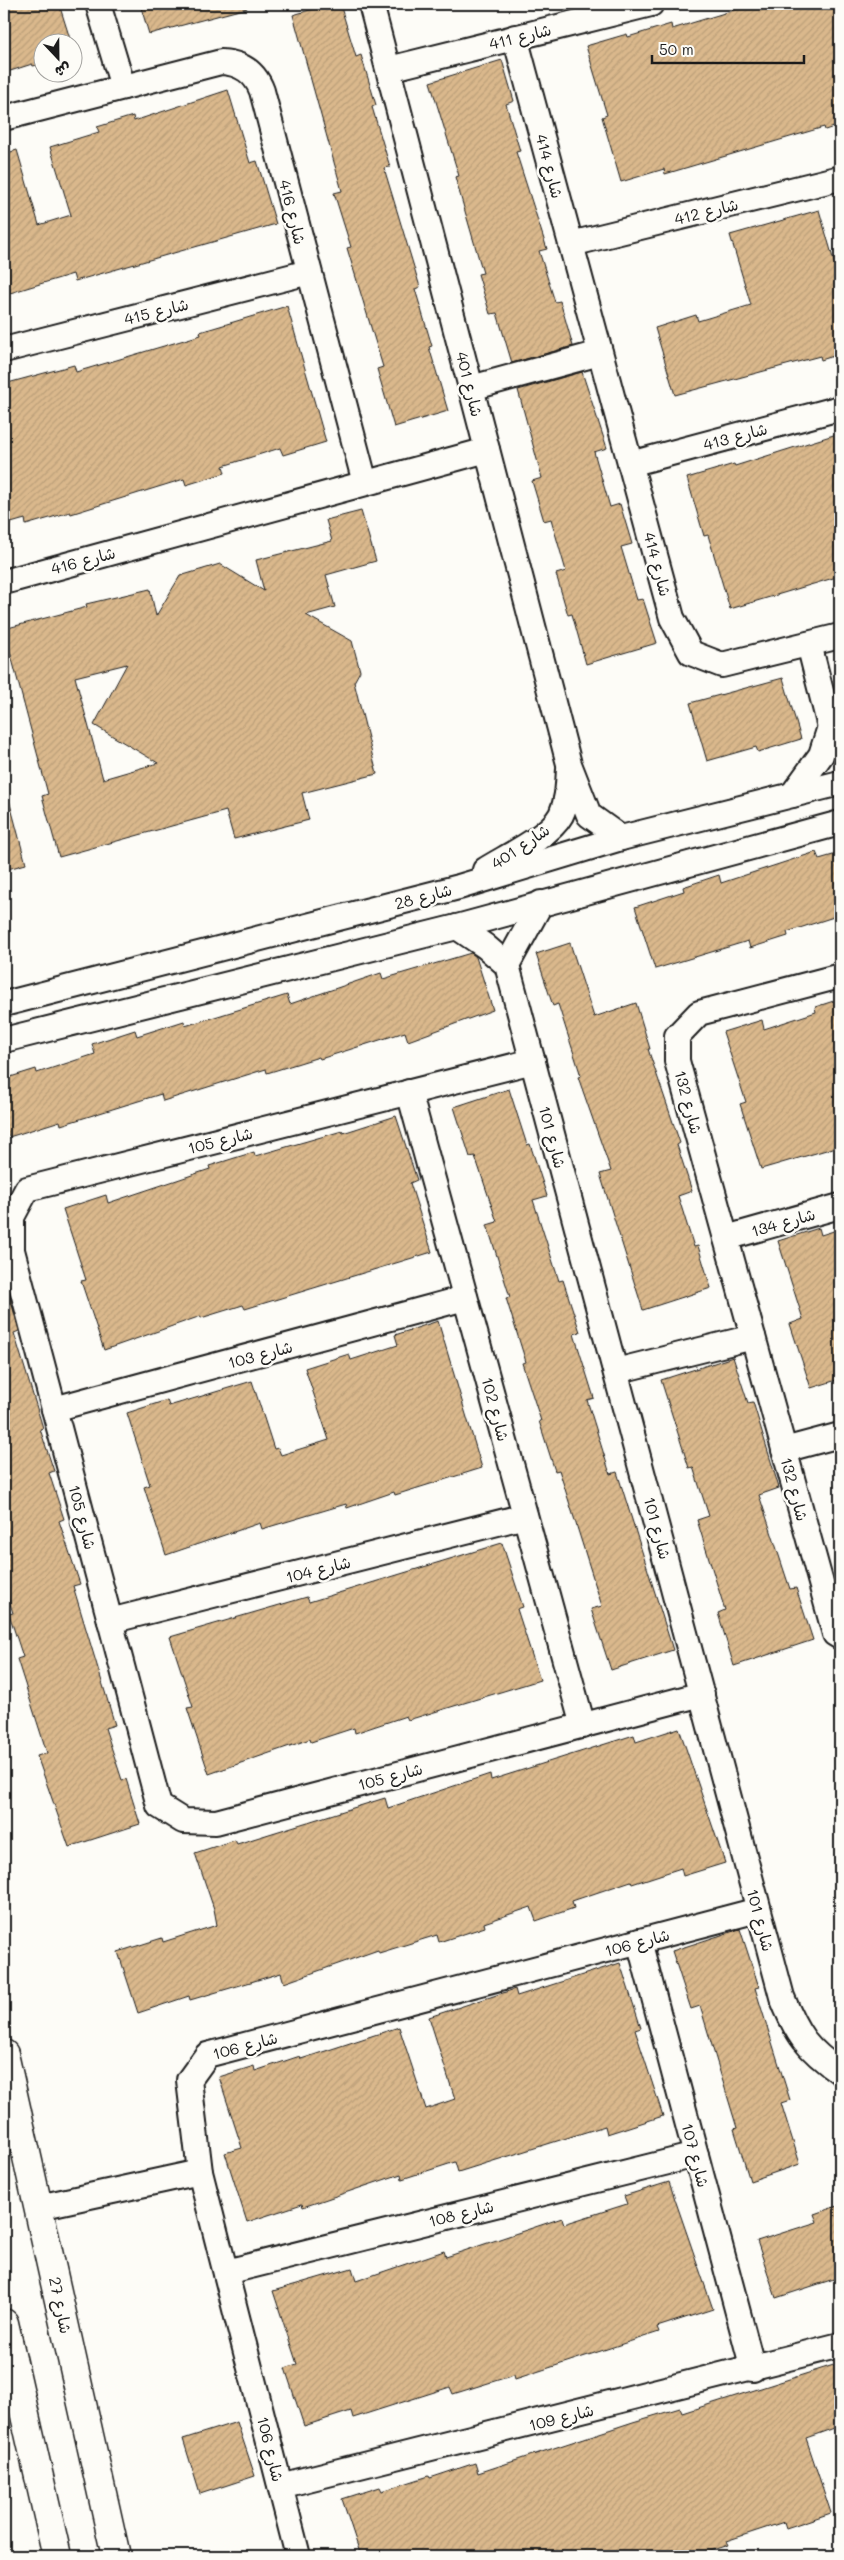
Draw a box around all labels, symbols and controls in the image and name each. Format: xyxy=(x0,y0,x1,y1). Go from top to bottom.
street label: شارع 411 xyxy=(487,18,554,56)
north arrow xyxy=(32,32,82,82)
scale bar xyxy=(652,32,804,64)
text: 50 m xyxy=(659,39,694,59)
text: ش xyxy=(52,59,74,82)
street label: شارع 414 xyxy=(529,132,569,201)
street label: شارع 416 xyxy=(273,177,311,247)
street label: شارع 412 xyxy=(672,193,741,231)
street label: شارع 415 xyxy=(122,293,191,331)
street label: شارع 401 xyxy=(450,349,488,419)
street label: شارع 413 xyxy=(701,417,770,457)
street label: شارع 414 xyxy=(637,530,677,599)
street label: شارع 416 xyxy=(48,541,118,581)
street label: شارع 401 xyxy=(487,819,554,875)
street label: شارع 28 xyxy=(392,878,454,916)
street label: شارع 132 xyxy=(668,1068,708,1137)
street label: شارع 101 xyxy=(533,1103,571,1171)
street label: شارع 105 xyxy=(185,1122,255,1160)
street label: شارع 134 xyxy=(749,1203,818,1243)
street label: شارع 103 xyxy=(225,1335,295,1375)
street label: شارع 102 xyxy=(475,1375,515,1444)
street label: شارع 132 xyxy=(774,1455,814,1524)
street label: شارع 105 xyxy=(62,1482,102,1552)
street label: شارع 101 xyxy=(638,1494,676,1562)
street label: شارع 104 xyxy=(283,1551,353,1589)
street label: شارع 105 xyxy=(355,1757,425,1797)
street label: شارع 101 xyxy=(741,1886,779,1954)
street label: شارع 106 xyxy=(602,1923,672,1963)
street label: شارع 106 xyxy=(210,2026,280,2066)
street label: شارع 107 xyxy=(675,2121,715,2190)
street label: شارع 108 xyxy=(426,2195,496,2233)
street label: شارع 27 xyxy=(43,2275,77,2336)
street label: شارع 109 xyxy=(526,2399,596,2437)
street label: شارع 106 xyxy=(251,2414,289,2484)

